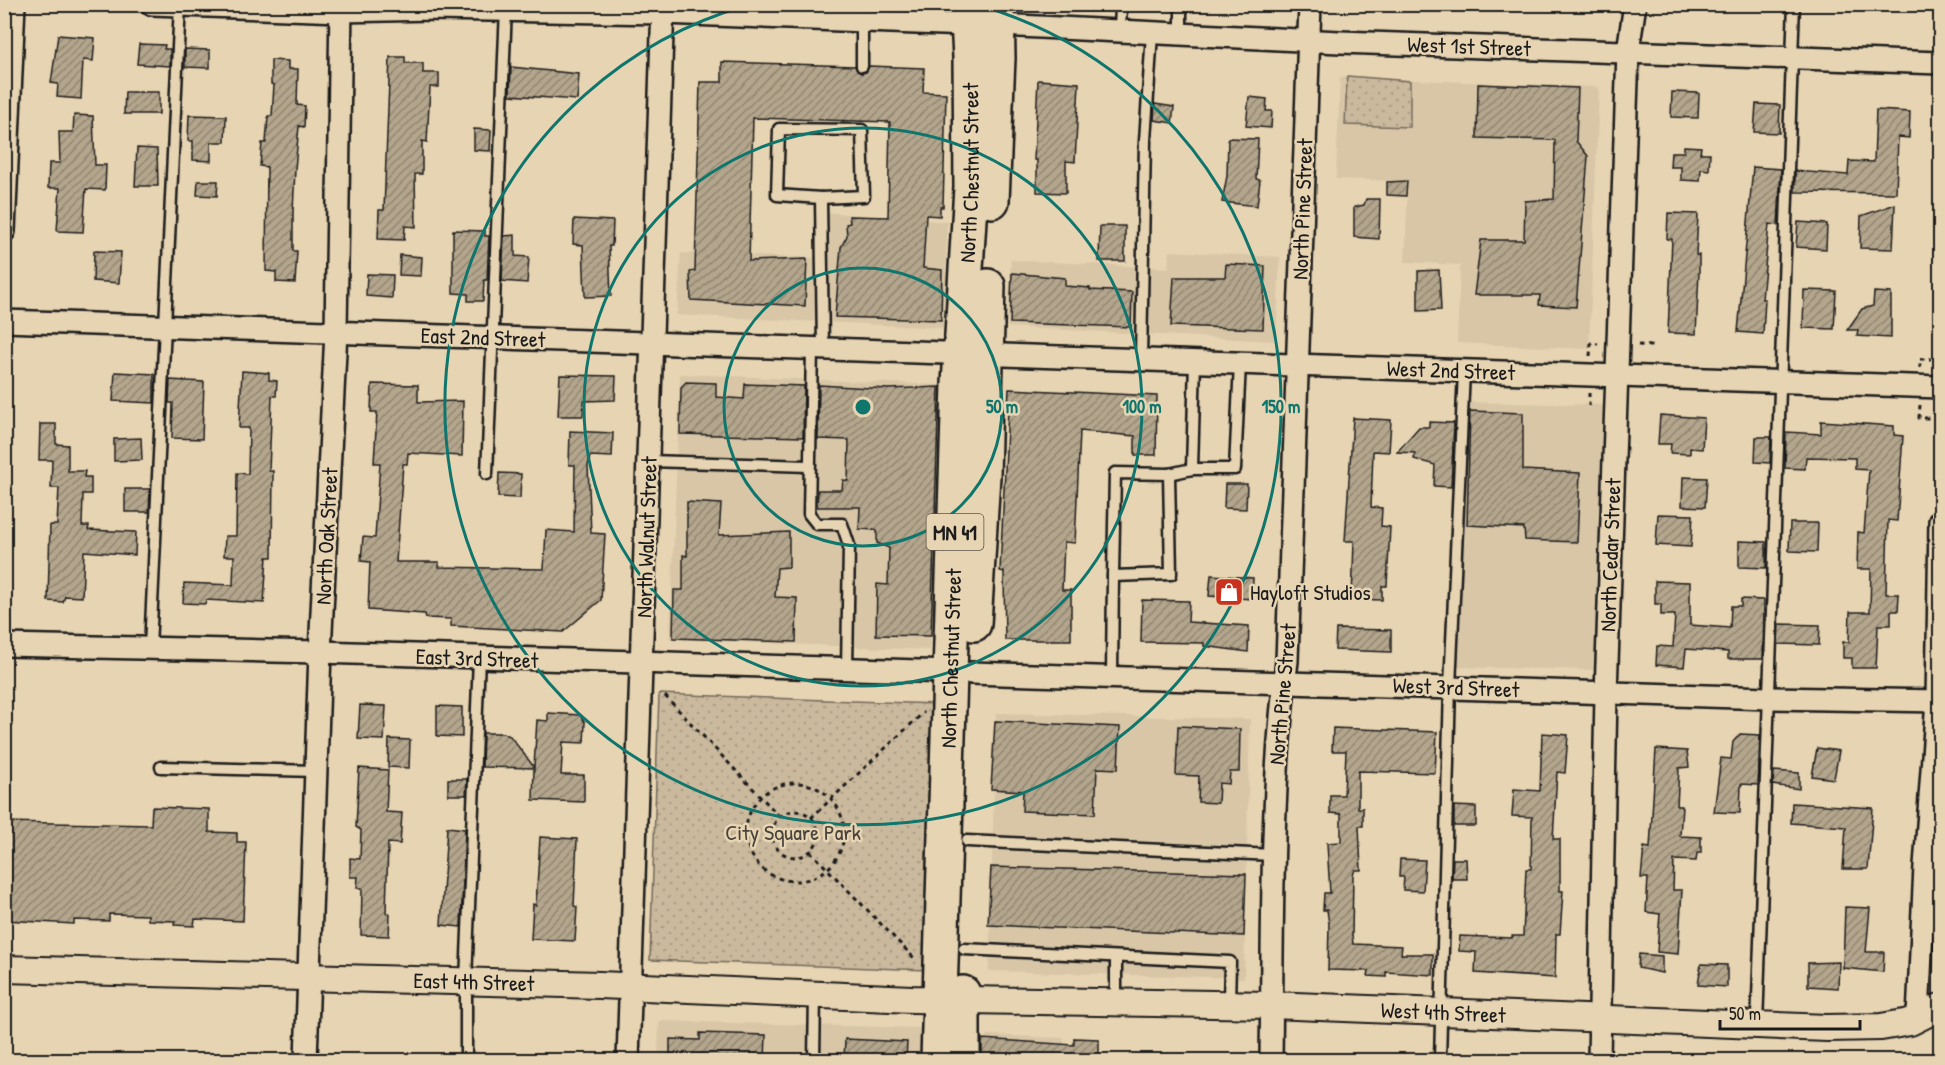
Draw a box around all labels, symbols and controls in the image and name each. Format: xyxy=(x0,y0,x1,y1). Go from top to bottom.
street label: West 1st Street xyxy=(1407,29,1532,63)
street label: North Chestnut Street xyxy=(951,82,986,263)
street label: North Pine Street xyxy=(1285,137,1319,280)
street label: East 2nd Street xyxy=(420,320,546,354)
street label: West 2nd Street xyxy=(1386,353,1516,387)
text: 50 m xyxy=(986,394,1018,419)
text: 100 m xyxy=(1122,394,1162,419)
text: 150 m xyxy=(1262,394,1300,419)
centre of rings xyxy=(853,397,873,417)
street label: North Walnut Street xyxy=(628,455,664,618)
street label: North Oak Street xyxy=(307,466,345,605)
street label: North Cedar Street xyxy=(1592,477,1628,632)
road number: MN 41 xyxy=(926,514,984,550)
street label: North Chestnut Street xyxy=(933,567,968,749)
shop icon: Hayloft Studios xyxy=(1213,576,1245,608)
place label: Hayloft Studios xyxy=(1250,577,1371,607)
street label: North Pine Street xyxy=(1261,622,1303,766)
street label: East 3rd Street xyxy=(415,641,539,675)
street label: West 3rd Street xyxy=(1392,670,1520,704)
park label: City Square Park xyxy=(725,817,861,847)
street label: East 4th Street xyxy=(413,965,535,998)
scale bar xyxy=(1720,993,1860,1031)
street label: West 4th Street xyxy=(1380,995,1507,1030)
text: 50 m xyxy=(1729,1001,1761,1026)

